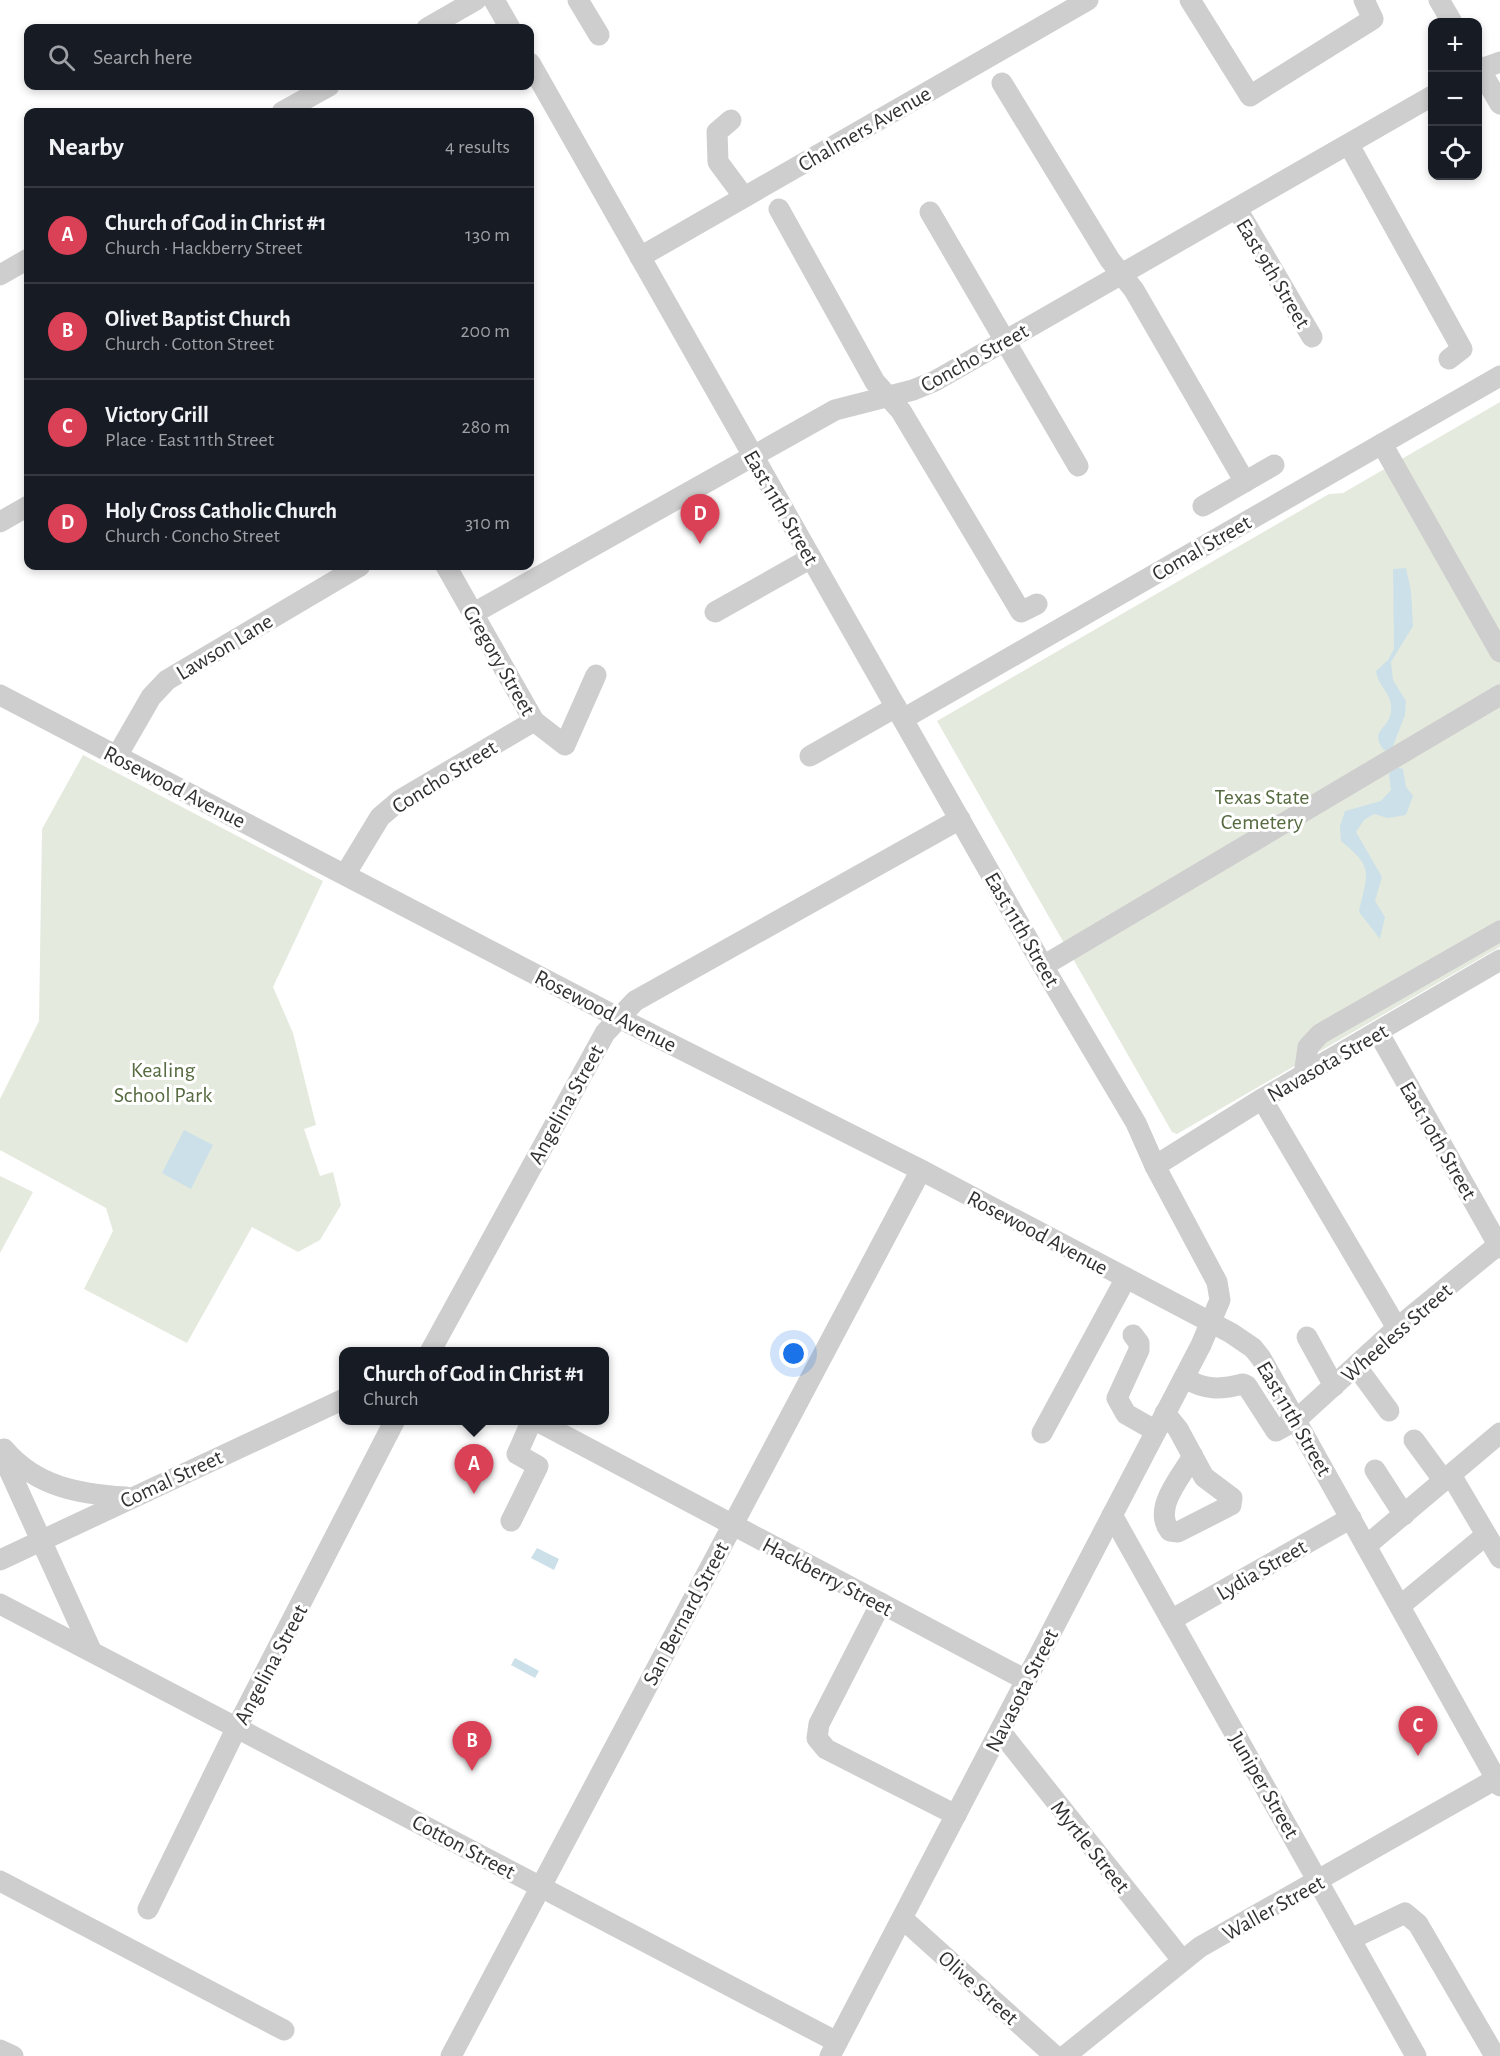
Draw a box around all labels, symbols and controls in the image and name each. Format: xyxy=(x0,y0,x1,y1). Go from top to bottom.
map controls xyxy=(1428,18,1482,180)
button: + xyxy=(1428,18,1482,72)
search box xyxy=(24,24,534,90)
icon: search xyxy=(45,41,78,74)
text: Search here xyxy=(93,46,192,68)
button: − xyxy=(1428,72,1482,126)
street label: Chalmers Avenue xyxy=(794,82,935,176)
button: locate xyxy=(1428,126,1482,180)
text: Nearby xyxy=(48,134,124,160)
text: 4 results xyxy=(445,137,510,157)
text: Church of God in Christ #1 xyxy=(105,212,327,234)
street label: East 9th Street xyxy=(1232,215,1314,332)
text: A xyxy=(62,225,74,245)
text: 130 m xyxy=(465,225,510,245)
text: Church · Hackberry Street xyxy=(105,238,302,258)
text: Olivet Baptist Church xyxy=(105,308,291,330)
street label: Concho Street xyxy=(917,319,1032,396)
text: B xyxy=(62,321,73,341)
text: 200 m xyxy=(460,321,510,341)
text: Church · Cotton Street xyxy=(105,334,274,354)
text: Victory Grill xyxy=(105,404,209,426)
text: C xyxy=(62,417,73,437)
text: 280 m xyxy=(462,417,510,437)
text: Place · East 11th Street xyxy=(105,430,274,450)
street label: East 11th Street xyxy=(740,447,823,568)
pin: D xyxy=(680,494,720,544)
text: Holy Cross Catholic Church xyxy=(105,500,337,522)
street label: Comal Street xyxy=(1148,511,1255,585)
text: D xyxy=(61,513,74,533)
text: 310 m xyxy=(465,513,510,533)
text: Church · Concho Street xyxy=(105,526,280,546)
street label: Gregory Street xyxy=(459,602,539,719)
street label: Lawson Lane xyxy=(172,610,277,684)
street label: Concho Street xyxy=(388,736,501,818)
street label: Rosewood Avenue xyxy=(100,742,249,832)
park label: Texas State Cemetery xyxy=(1215,786,1309,833)
street label: East 11th Street xyxy=(981,869,1064,990)
street label: Rosewood Avenue xyxy=(531,966,680,1056)
street label: Navasota Street xyxy=(1263,1020,1392,1106)
street label: Angelina Street xyxy=(524,1041,608,1168)
park label: Kealing School Park xyxy=(114,1059,212,1106)
street label: East 10th Street xyxy=(1396,1078,1481,1203)
street label: Rosewood Avenue xyxy=(964,1187,1111,1279)
street label: Wheeless Street xyxy=(1337,1279,1456,1386)
your location xyxy=(779,1339,808,1368)
popup xyxy=(339,1347,609,1425)
street label: East 11th Street xyxy=(1253,1358,1336,1479)
text: Church of God in Christ #1 xyxy=(363,1363,585,1385)
text: Church xyxy=(363,1389,419,1409)
pin: A xyxy=(454,1444,494,1494)
street label: Comal Street xyxy=(117,1446,226,1512)
street label: Hackberry Street xyxy=(759,1533,896,1620)
street label: Lydia Street xyxy=(1213,1535,1310,1604)
street label: San Bernard Street xyxy=(639,1538,733,1689)
street label: Angelina Street xyxy=(230,1601,312,1728)
street label: Navasota Street xyxy=(981,1625,1062,1756)
pin: C xyxy=(1398,1706,1438,1756)
pin: B xyxy=(452,1722,492,1771)
street label: Juniper Street xyxy=(1225,1729,1303,1842)
street label: Myrtle Street xyxy=(1047,1796,1134,1897)
street label: Cotton Street xyxy=(409,1811,519,1883)
street label: Waller Street xyxy=(1219,1871,1328,1945)
street label: Olive Street xyxy=(934,1946,1023,2029)

